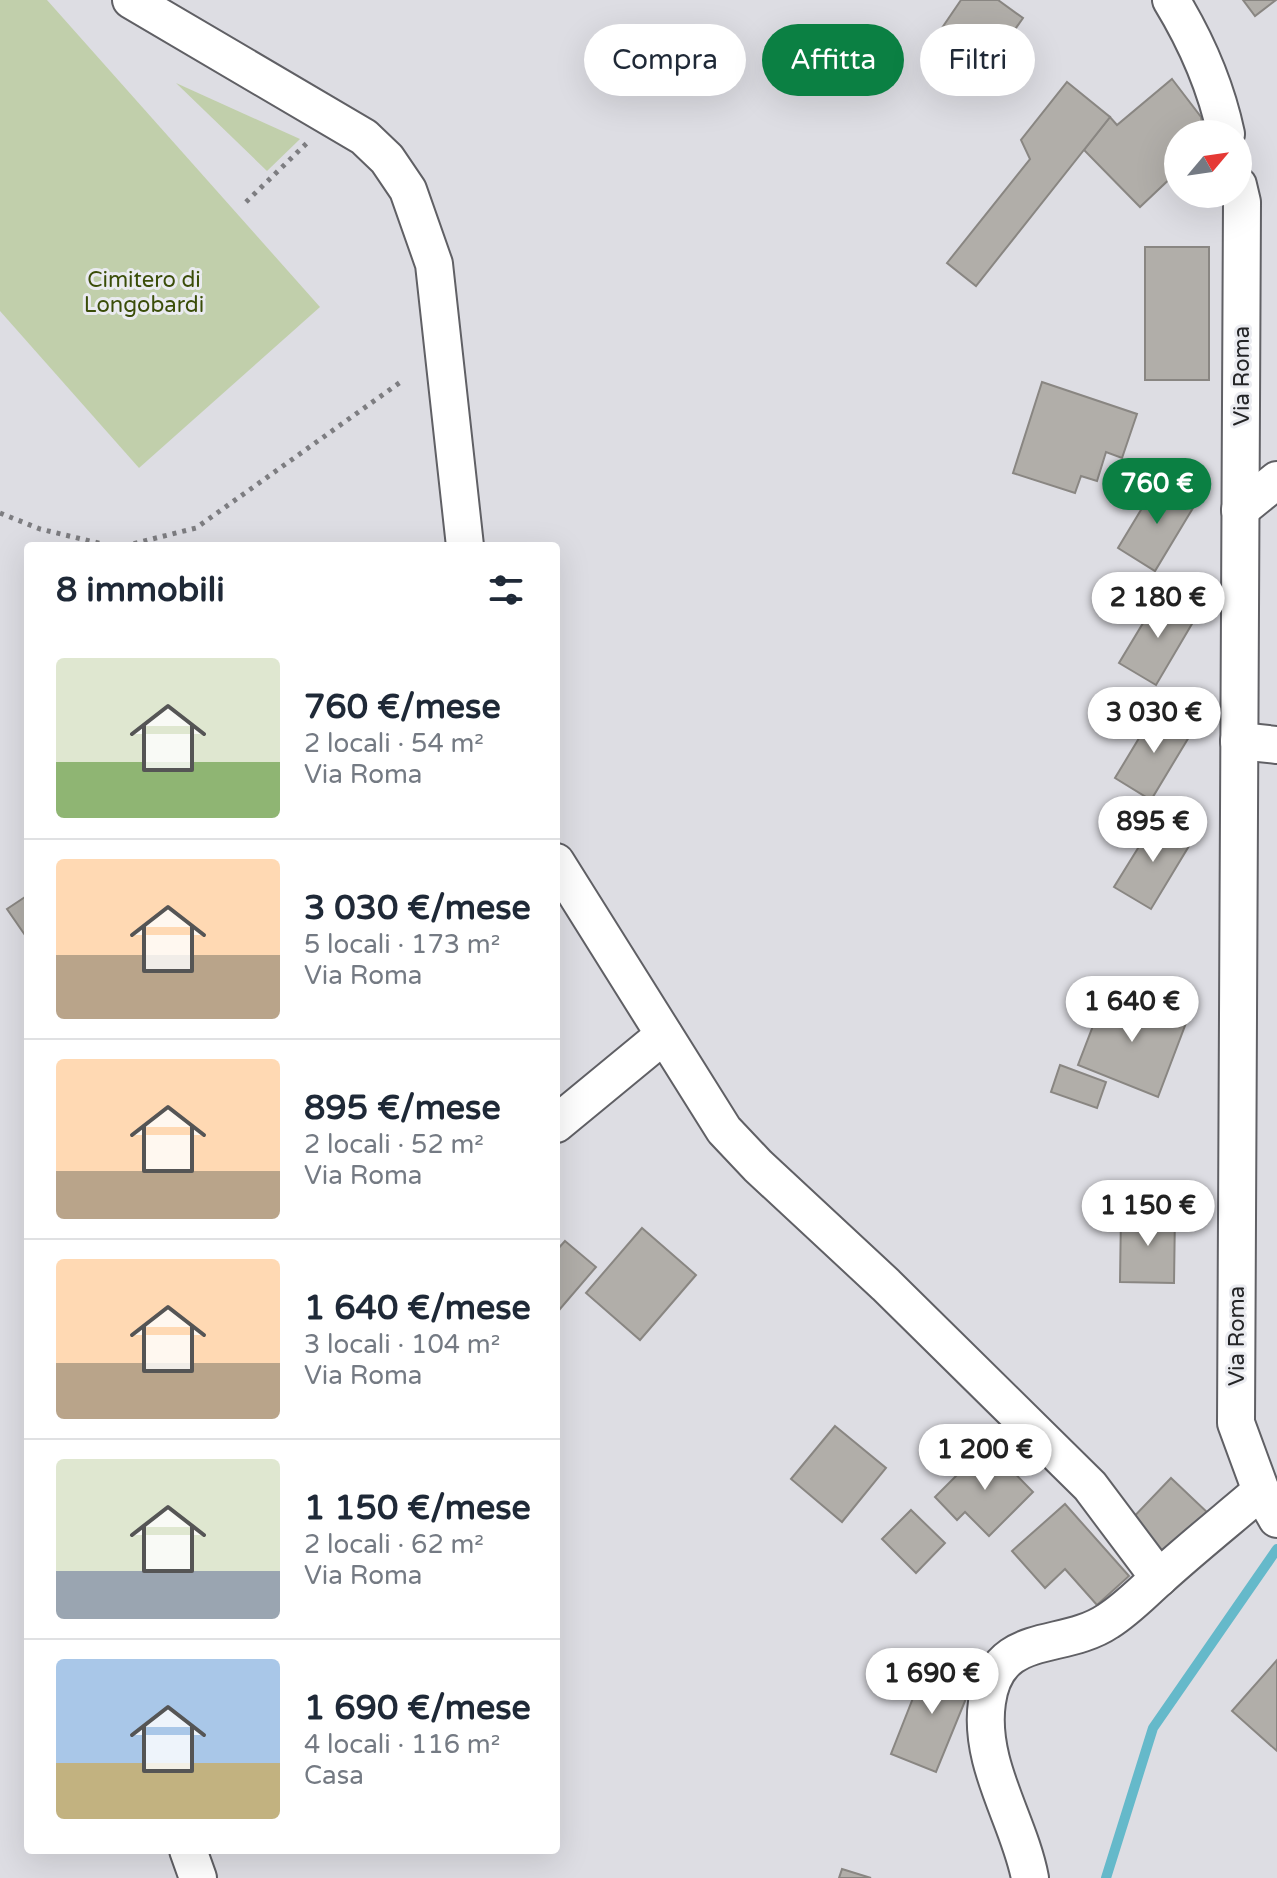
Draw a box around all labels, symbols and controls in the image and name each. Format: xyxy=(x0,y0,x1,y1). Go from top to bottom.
chip: Compra xyxy=(584,24,746,96)
chip: Affitta xyxy=(762,24,904,96)
chip: Filtri xyxy=(920,24,1035,96)
north arrow xyxy=(1164,120,1252,208)
map controls xyxy=(1164,120,1252,208)
park label: Cimitero di Longobardi xyxy=(84,267,204,318)
street label: Via Roma xyxy=(1229,326,1255,426)
pin: 760 € xyxy=(1101,458,1213,526)
text: 760 € xyxy=(1120,468,1194,499)
icon: filters xyxy=(484,568,528,612)
text: 8 immobili xyxy=(56,570,225,611)
pin: 2 180 € xyxy=(1084,572,1232,640)
text: 2 180 € xyxy=(1110,582,1206,613)
text: 760 €/mese xyxy=(304,687,501,728)
pin: 3 030 € xyxy=(1080,687,1228,755)
icon: home xyxy=(120,690,216,786)
text: 3 030 € xyxy=(1106,697,1202,728)
text: 2 locali · 54 m² xyxy=(304,728,484,759)
text: Via Roma xyxy=(304,759,422,790)
pin: 895 € xyxy=(1097,796,1209,864)
text: 895 € xyxy=(1116,806,1190,837)
text: 3 030 €/mese xyxy=(304,888,531,929)
icon: home xyxy=(120,891,216,987)
text: 5 locali · 173 m² xyxy=(304,929,500,960)
text: Via Roma xyxy=(304,960,422,991)
pin: 1 640 € xyxy=(1058,976,1206,1044)
text: 1 640 € xyxy=(1084,986,1180,1017)
text: 895 €/mese xyxy=(304,1088,501,1129)
icon: home xyxy=(120,1091,216,1187)
text: 2 locali · 52 m² xyxy=(304,1129,484,1160)
text: Via Roma xyxy=(304,1160,422,1191)
pin: 1 150 € xyxy=(1074,1180,1222,1248)
text: 1 150 € xyxy=(1100,1190,1196,1221)
street label: Via Roma xyxy=(1224,1286,1250,1386)
text: 1 640 €/mese xyxy=(304,1288,531,1329)
icon: home xyxy=(120,1291,216,1387)
text: 3 locali · 104 m² xyxy=(304,1329,500,1360)
text: Via Roma xyxy=(304,1360,422,1391)
pin: 1 200 € xyxy=(911,1424,1059,1492)
text: 1 200 € xyxy=(937,1434,1033,1465)
text: 1 150 €/mese xyxy=(304,1488,531,1529)
icon: home xyxy=(120,1491,216,1587)
text: 2 locali · 62 m² xyxy=(304,1529,484,1560)
text: Via Roma xyxy=(304,1560,422,1591)
pin: 1 690 € xyxy=(858,1648,1006,1716)
text: 1 690 € xyxy=(884,1658,980,1689)
text: 1 690 €/mese xyxy=(304,1688,531,1729)
icon: home xyxy=(120,1691,216,1787)
text: 4 locali · 116 m² xyxy=(304,1729,500,1760)
text: Casa xyxy=(304,1760,364,1791)

